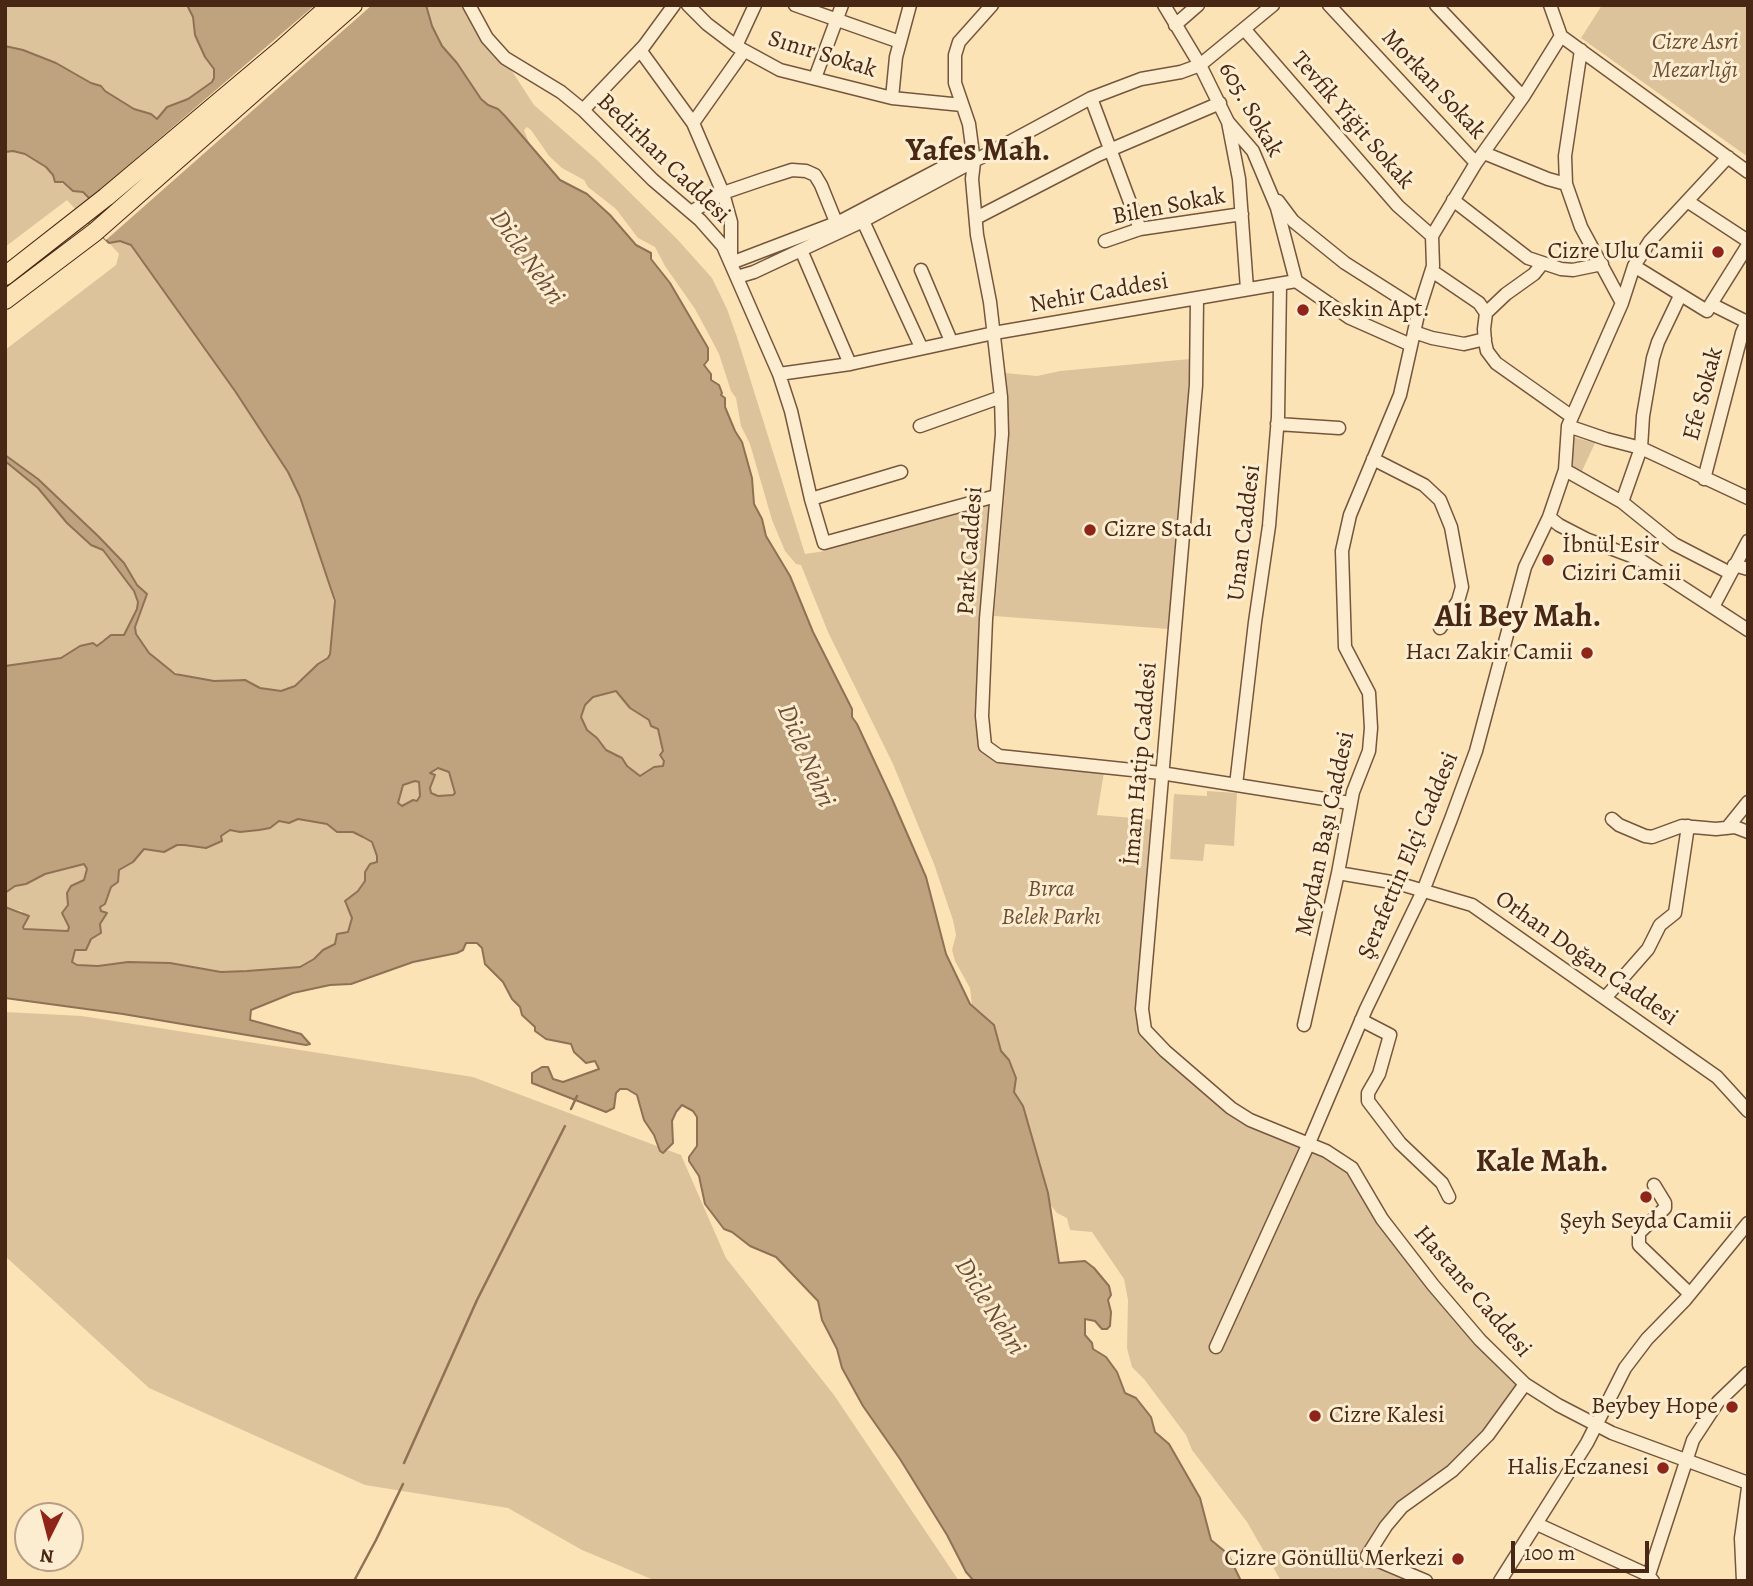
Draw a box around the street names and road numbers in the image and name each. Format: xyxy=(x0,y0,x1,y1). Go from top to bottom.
street label: Morkan Sokak xyxy=(1375,24,1491,146)
street label: Sınır Sokak xyxy=(764,25,880,85)
street label: Tevfik Yiğit Sokak xyxy=(1284,46,1420,196)
street label: 605. Sokak xyxy=(1211,57,1289,163)
street label: Bedirhan Caddesi xyxy=(590,88,736,230)
street label: Bilen Sokak xyxy=(1110,182,1228,232)
street label: Nehir Caddesi xyxy=(1027,268,1171,320)
street label: Efe Sokak xyxy=(1678,344,1730,444)
street label: Unan Caddesi xyxy=(1222,463,1268,603)
street label: Park Caddesi xyxy=(952,486,990,616)
street label: İmam Hatip Caddesi xyxy=(1118,661,1164,867)
street label: Meydan Başı Caddesi xyxy=(1290,729,1362,939)
street label: Şerafettin Elçi Caddesi xyxy=(1352,748,1466,964)
street label: Orhan Doğan Caddesi xyxy=(1489,885,1683,1033)
street label: Hastane Caddesi xyxy=(1407,1220,1537,1364)

